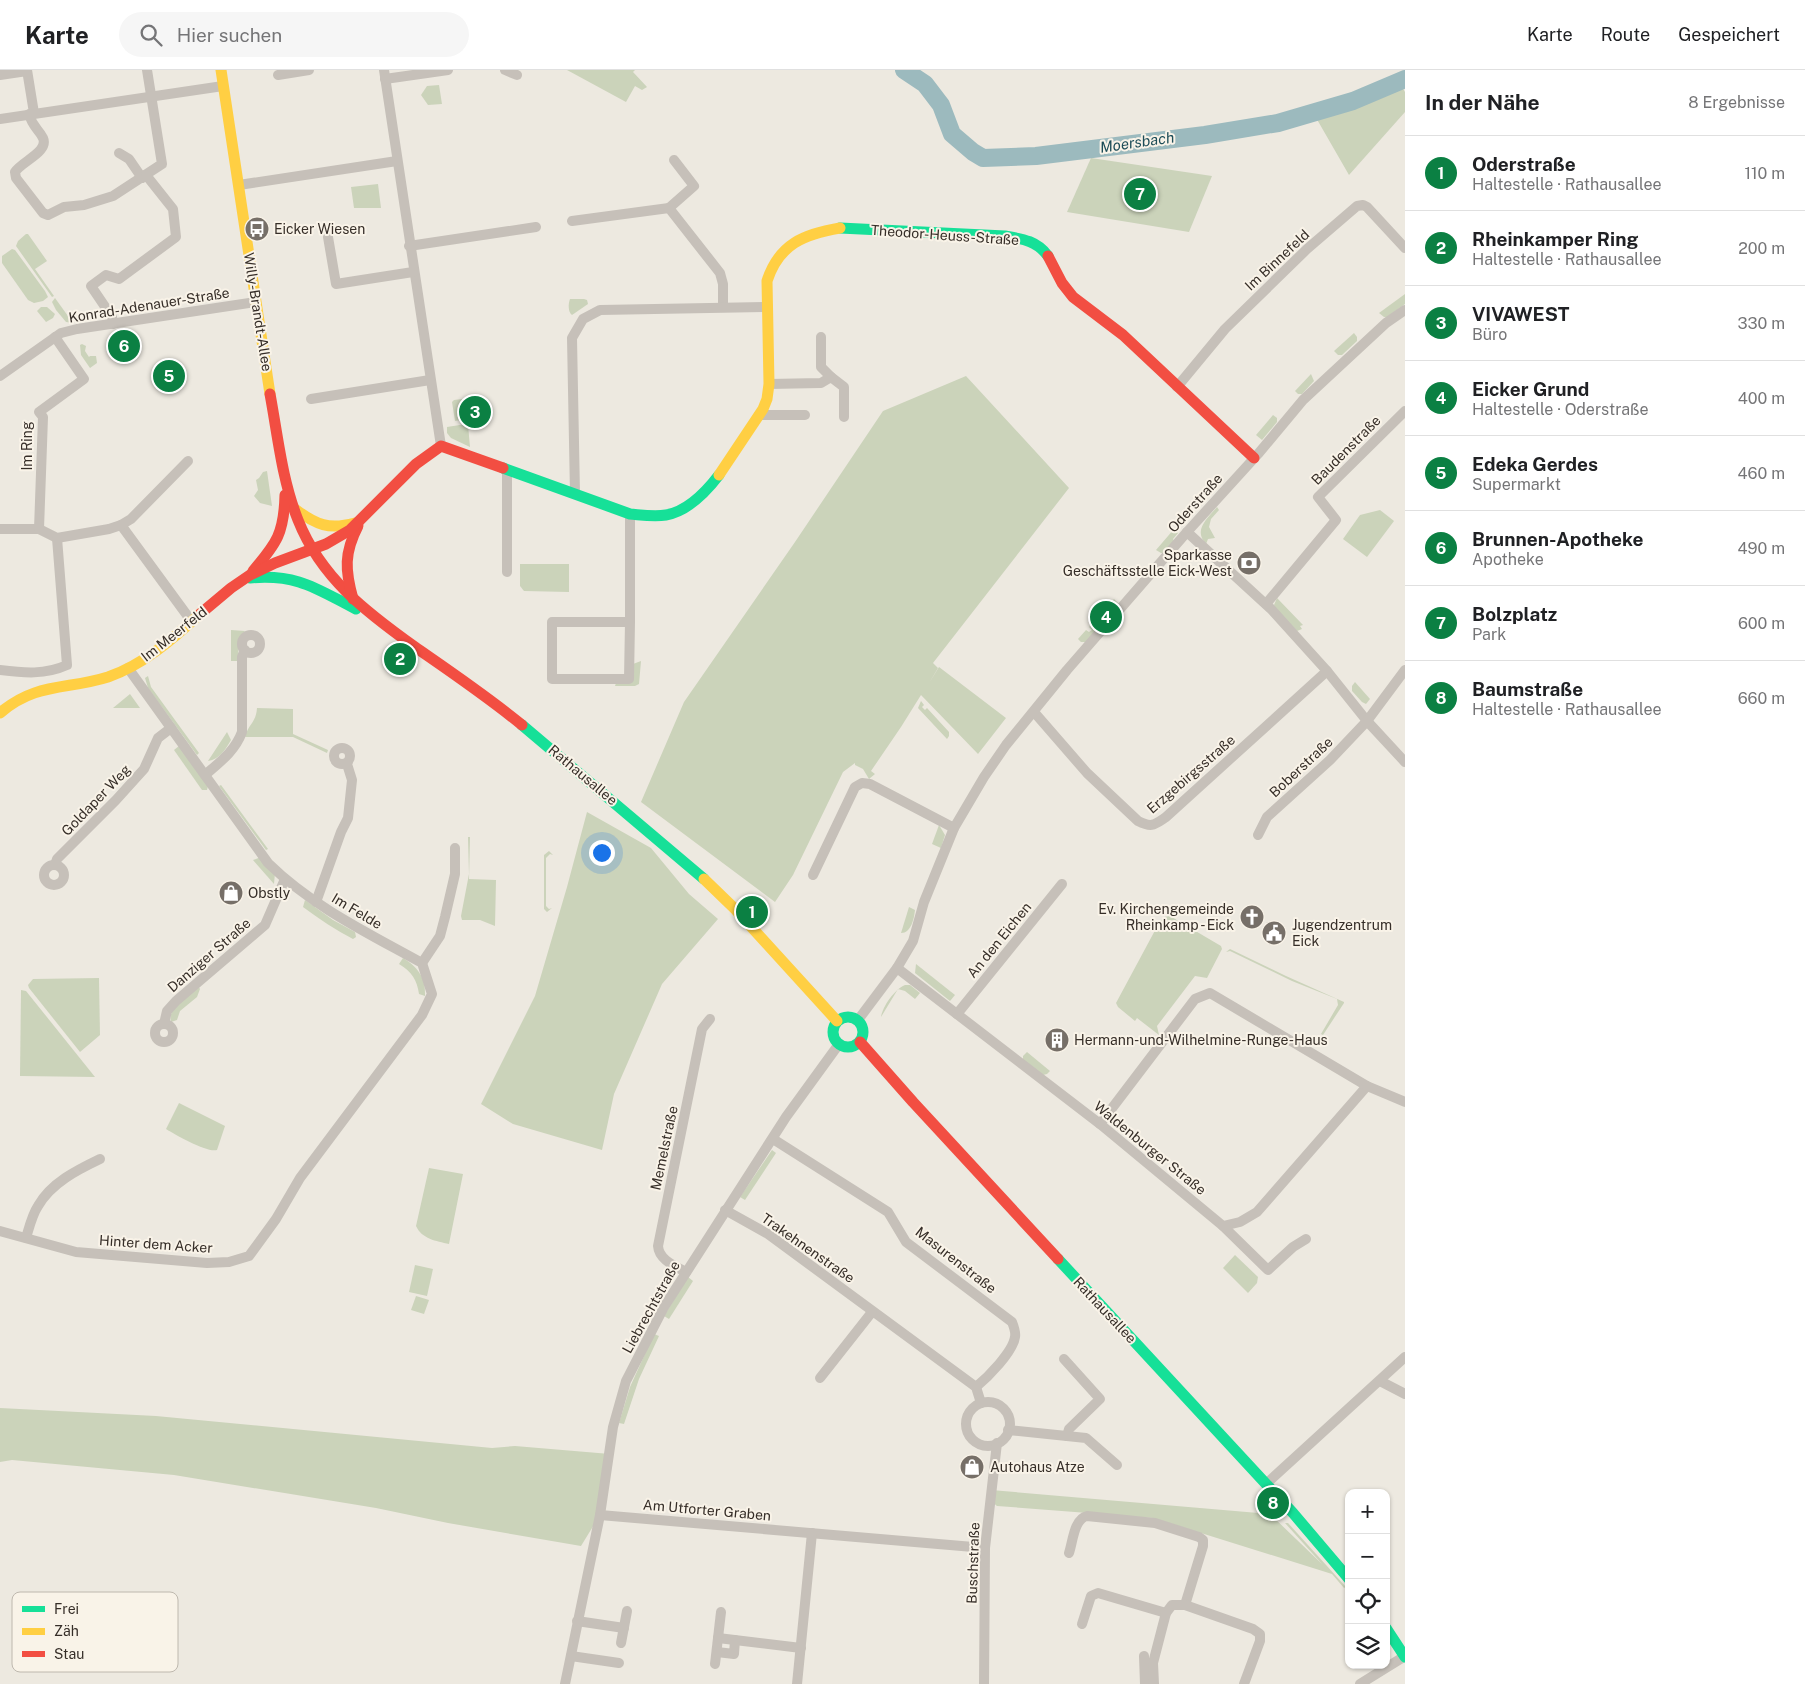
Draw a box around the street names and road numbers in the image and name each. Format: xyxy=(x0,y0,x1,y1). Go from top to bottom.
street label: Theodor-Heuss-Straße xyxy=(870,222,1020,248)
street label: Im Binnefeld xyxy=(1242,226,1312,294)
street label: Willy-Brandt-Allee xyxy=(241,251,275,373)
street label: Konrad-Adenauer-Straße xyxy=(67,284,231,326)
street label: Baudenstraße xyxy=(1308,412,1384,488)
street label: Im Ring xyxy=(19,421,35,471)
street label: Oderstraße xyxy=(1164,470,1226,536)
street label: Im Meerfeld xyxy=(138,603,210,665)
street label: Erzgebirgsstraße xyxy=(1144,731,1238,817)
street label: Boberstraße xyxy=(1266,734,1336,800)
street label: Rathausallee xyxy=(545,742,621,808)
street label: Goldaper Weg xyxy=(58,761,134,839)
street label: Im Felde xyxy=(329,890,385,932)
street label: An den Eichen xyxy=(964,899,1034,981)
street label: Danziger Straße xyxy=(164,915,254,995)
street label: Waldenburger Straße xyxy=(1091,1098,1209,1198)
street label: Memelstraße xyxy=(647,1104,681,1192)
street label: Trakehnenstraße xyxy=(758,1210,858,1286)
street label: Masurenstraße xyxy=(912,1223,1000,1297)
street label: Hinter dem Acker xyxy=(99,1232,213,1256)
street label: Liebrechtstraße xyxy=(619,1258,683,1356)
street label: Rathausallee xyxy=(1070,1274,1140,1346)
street label: Am Utforter Graben xyxy=(642,1496,772,1524)
street label: Buschstraße xyxy=(964,1522,982,1604)

